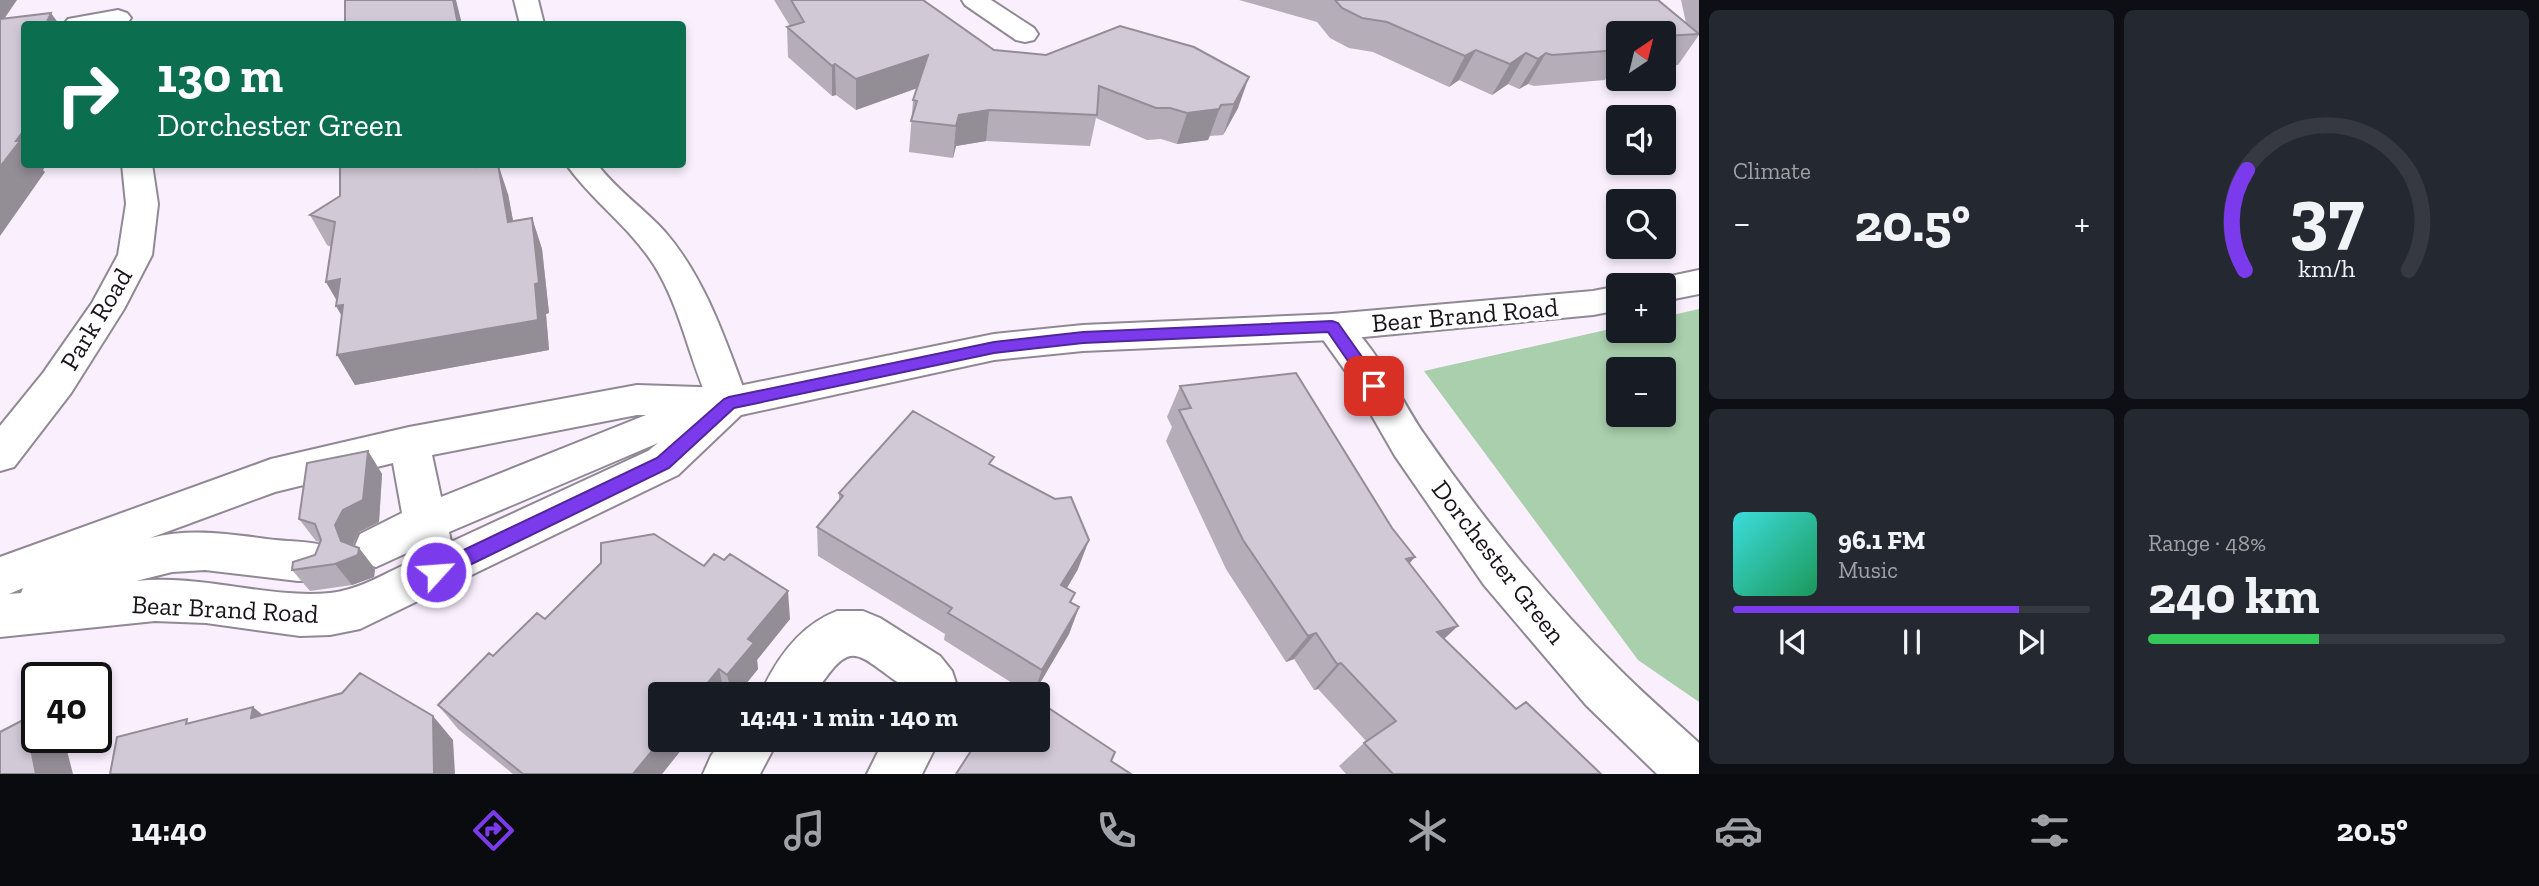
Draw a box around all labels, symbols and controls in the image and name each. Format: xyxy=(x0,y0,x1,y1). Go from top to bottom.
north arrow xyxy=(1606,21,1676,91)
map controls xyxy=(1606,21,1676,427)
text: 130 m xyxy=(157,46,283,105)
icon: right xyxy=(42,49,133,140)
button: sound xyxy=(1606,105,1676,175)
text: Dorchester Green xyxy=(157,106,402,144)
text: Climate xyxy=(1733,157,1811,185)
text: 37 xyxy=(2289,172,2364,260)
button: search xyxy=(1606,189,1676,259)
text: 20.5° xyxy=(1855,192,1970,254)
text: − xyxy=(1733,200,1751,246)
text: + xyxy=(2074,200,2090,246)
text: km/h xyxy=(2298,253,2355,283)
street label: Park Road xyxy=(53,262,139,376)
button: + xyxy=(1606,273,1676,343)
street label: Bear Brand Road xyxy=(1370,291,1560,339)
pin xyxy=(1344,356,1404,416)
button: − xyxy=(1606,357,1676,427)
icon: arrive xyxy=(1355,367,1393,405)
street label: Dorchester Green xyxy=(1425,474,1573,650)
text: 96.1 FM xyxy=(1838,524,1925,556)
text: Range · 48% xyxy=(2148,529,2266,557)
position arrow xyxy=(399,535,473,609)
text: Music xyxy=(1838,556,1898,584)
text: 240 km xyxy=(2148,564,2320,626)
street label: Bear Brand Road xyxy=(131,588,319,630)
icon: previous xyxy=(1774,623,1812,661)
icon: pause xyxy=(1893,623,1931,661)
icon: next xyxy=(2012,623,2050,661)
speed limit sign: 40 xyxy=(21,662,112,753)
text: 14:41 · 1 min · 140 m xyxy=(740,701,958,733)
icon: directions xyxy=(469,806,518,855)
icon: music xyxy=(780,806,829,855)
icon: phone xyxy=(1092,806,1141,855)
icon: climate xyxy=(1403,806,1452,855)
icon: car xyxy=(1714,806,1763,855)
icon: filters xyxy=(2025,806,2074,855)
text: 14:40 xyxy=(131,811,207,849)
text: 20.5° xyxy=(2337,811,2408,849)

